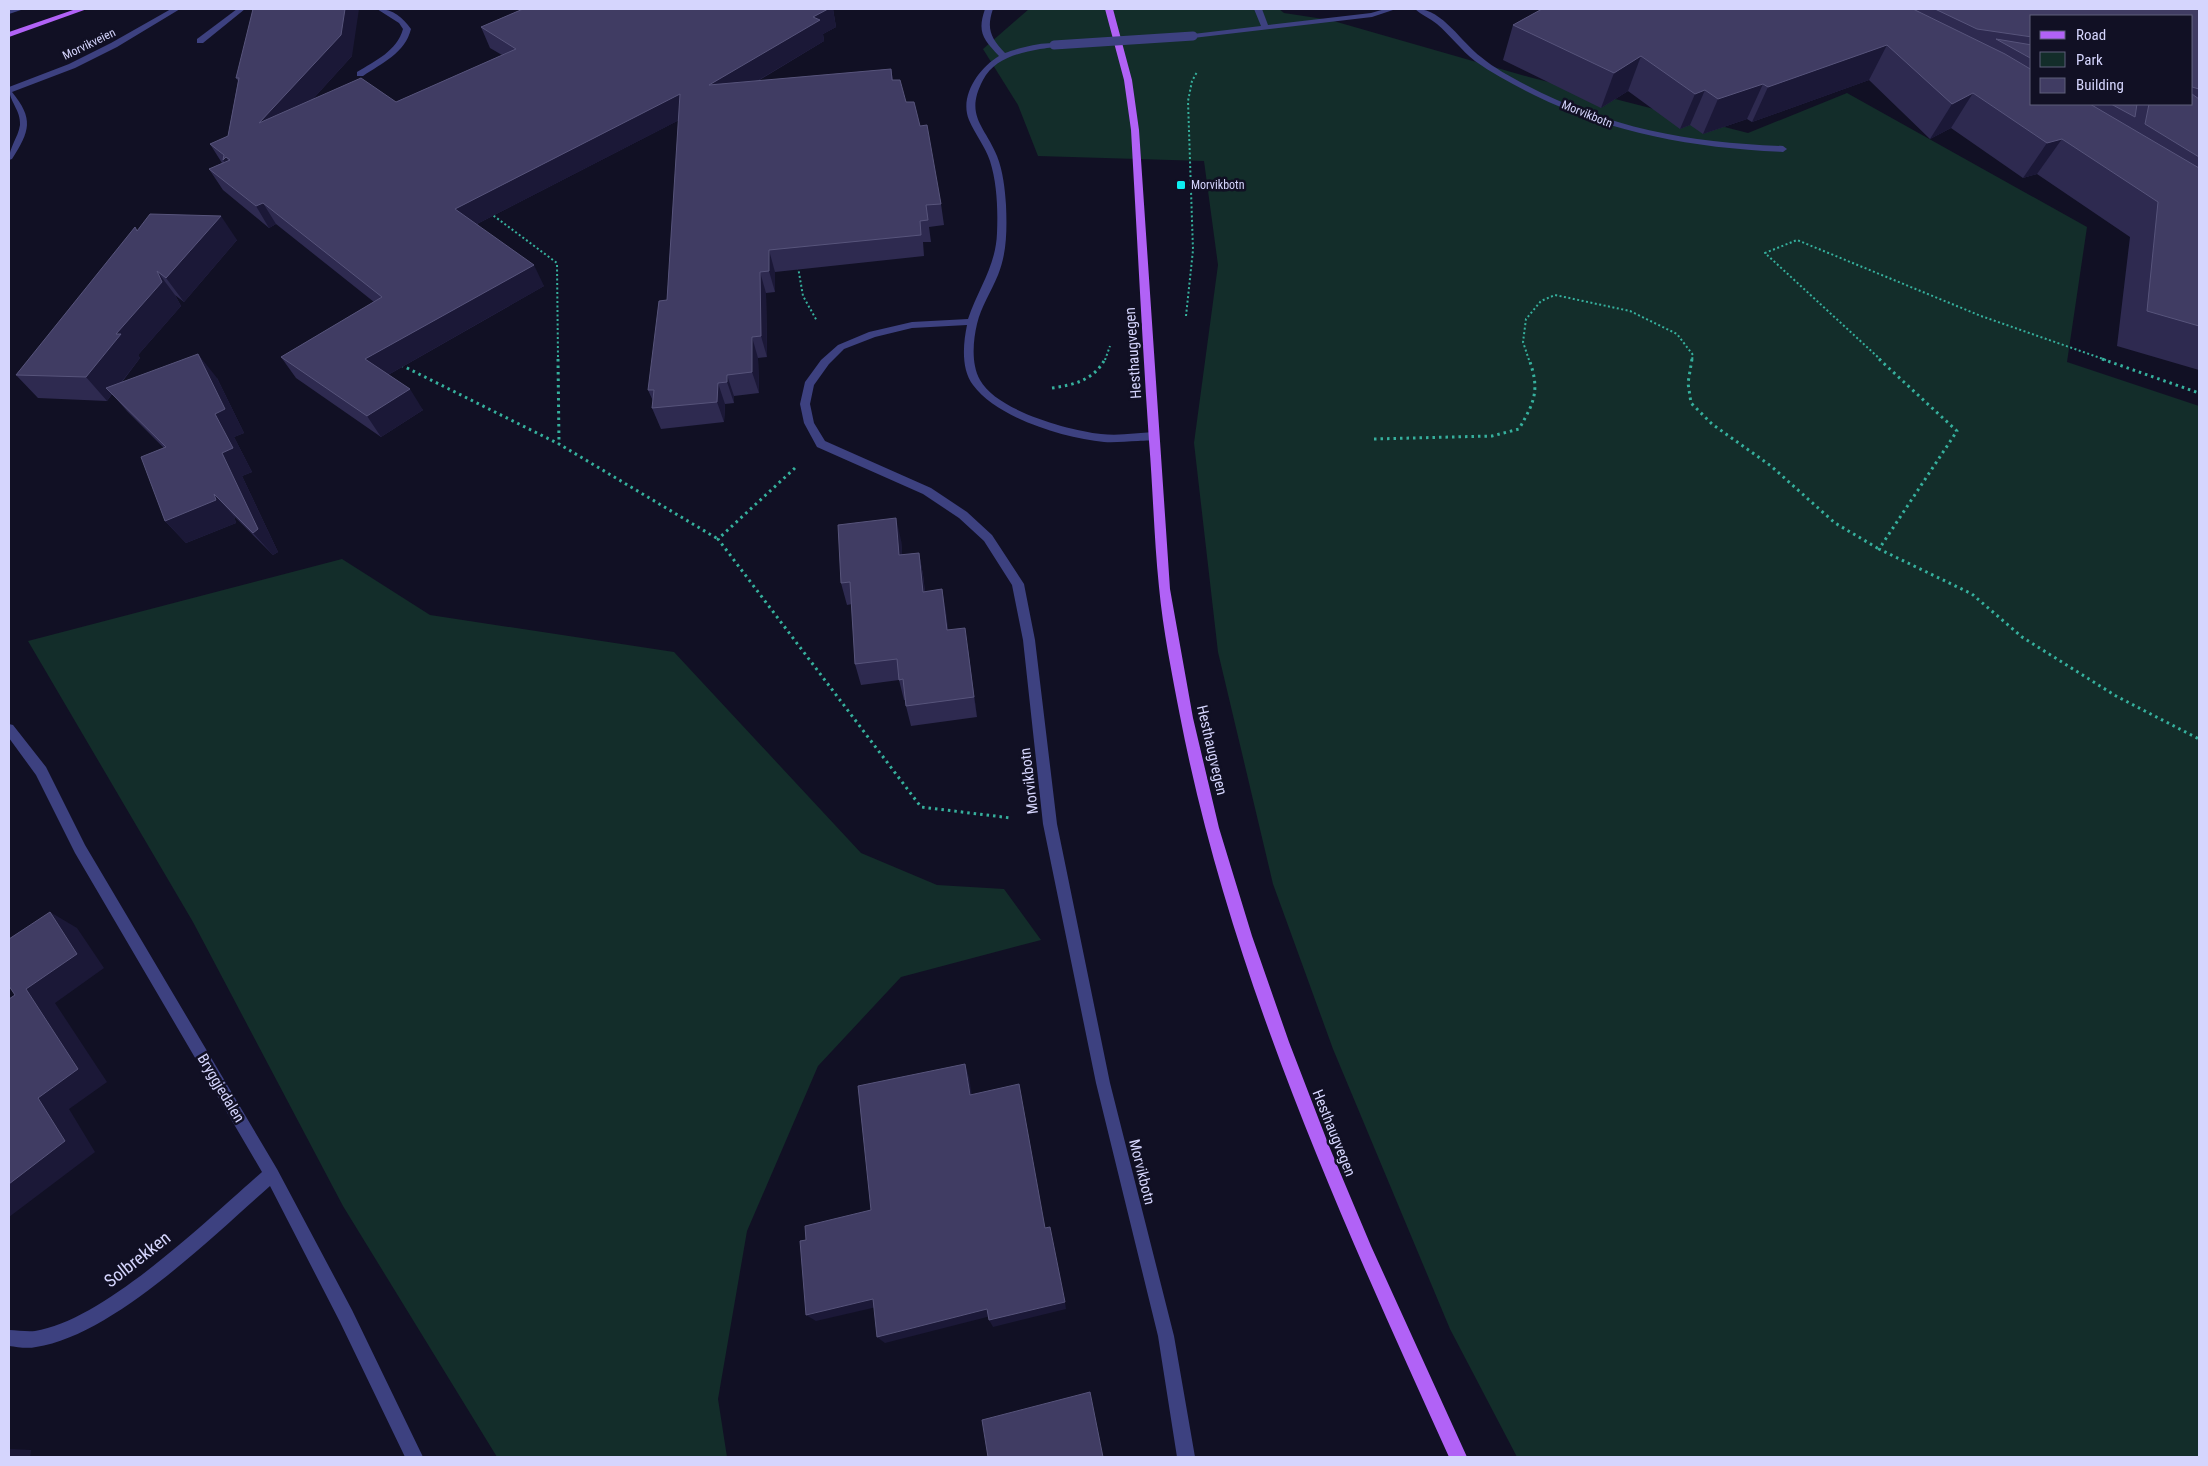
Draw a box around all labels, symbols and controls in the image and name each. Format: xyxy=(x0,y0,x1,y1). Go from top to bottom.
legend xyxy=(2030,15,2193,105)
street label: Morvikveien xyxy=(60,25,118,63)
text: Road xyxy=(2076,26,2106,44)
text: Park xyxy=(2076,51,2103,69)
text: Building xyxy=(2076,76,2124,94)
street label: Morvikbotn xyxy=(1560,97,1615,131)
place label: Morvikbotn xyxy=(1191,178,1245,192)
marker: Morvikbotn xyxy=(1175,179,1187,191)
street label: Hesthaugvegen xyxy=(1121,307,1145,399)
street label: Hesthaugvegen xyxy=(1193,703,1231,797)
street label: Morvikbotn xyxy=(1016,747,1042,815)
street label: Bryggjedalen xyxy=(194,1051,248,1125)
street label: Hesthaugvegen xyxy=(1308,1087,1360,1179)
street label: Morvikbotn xyxy=(1125,1137,1159,1207)
street label: Solbrekken xyxy=(100,1227,174,1291)

